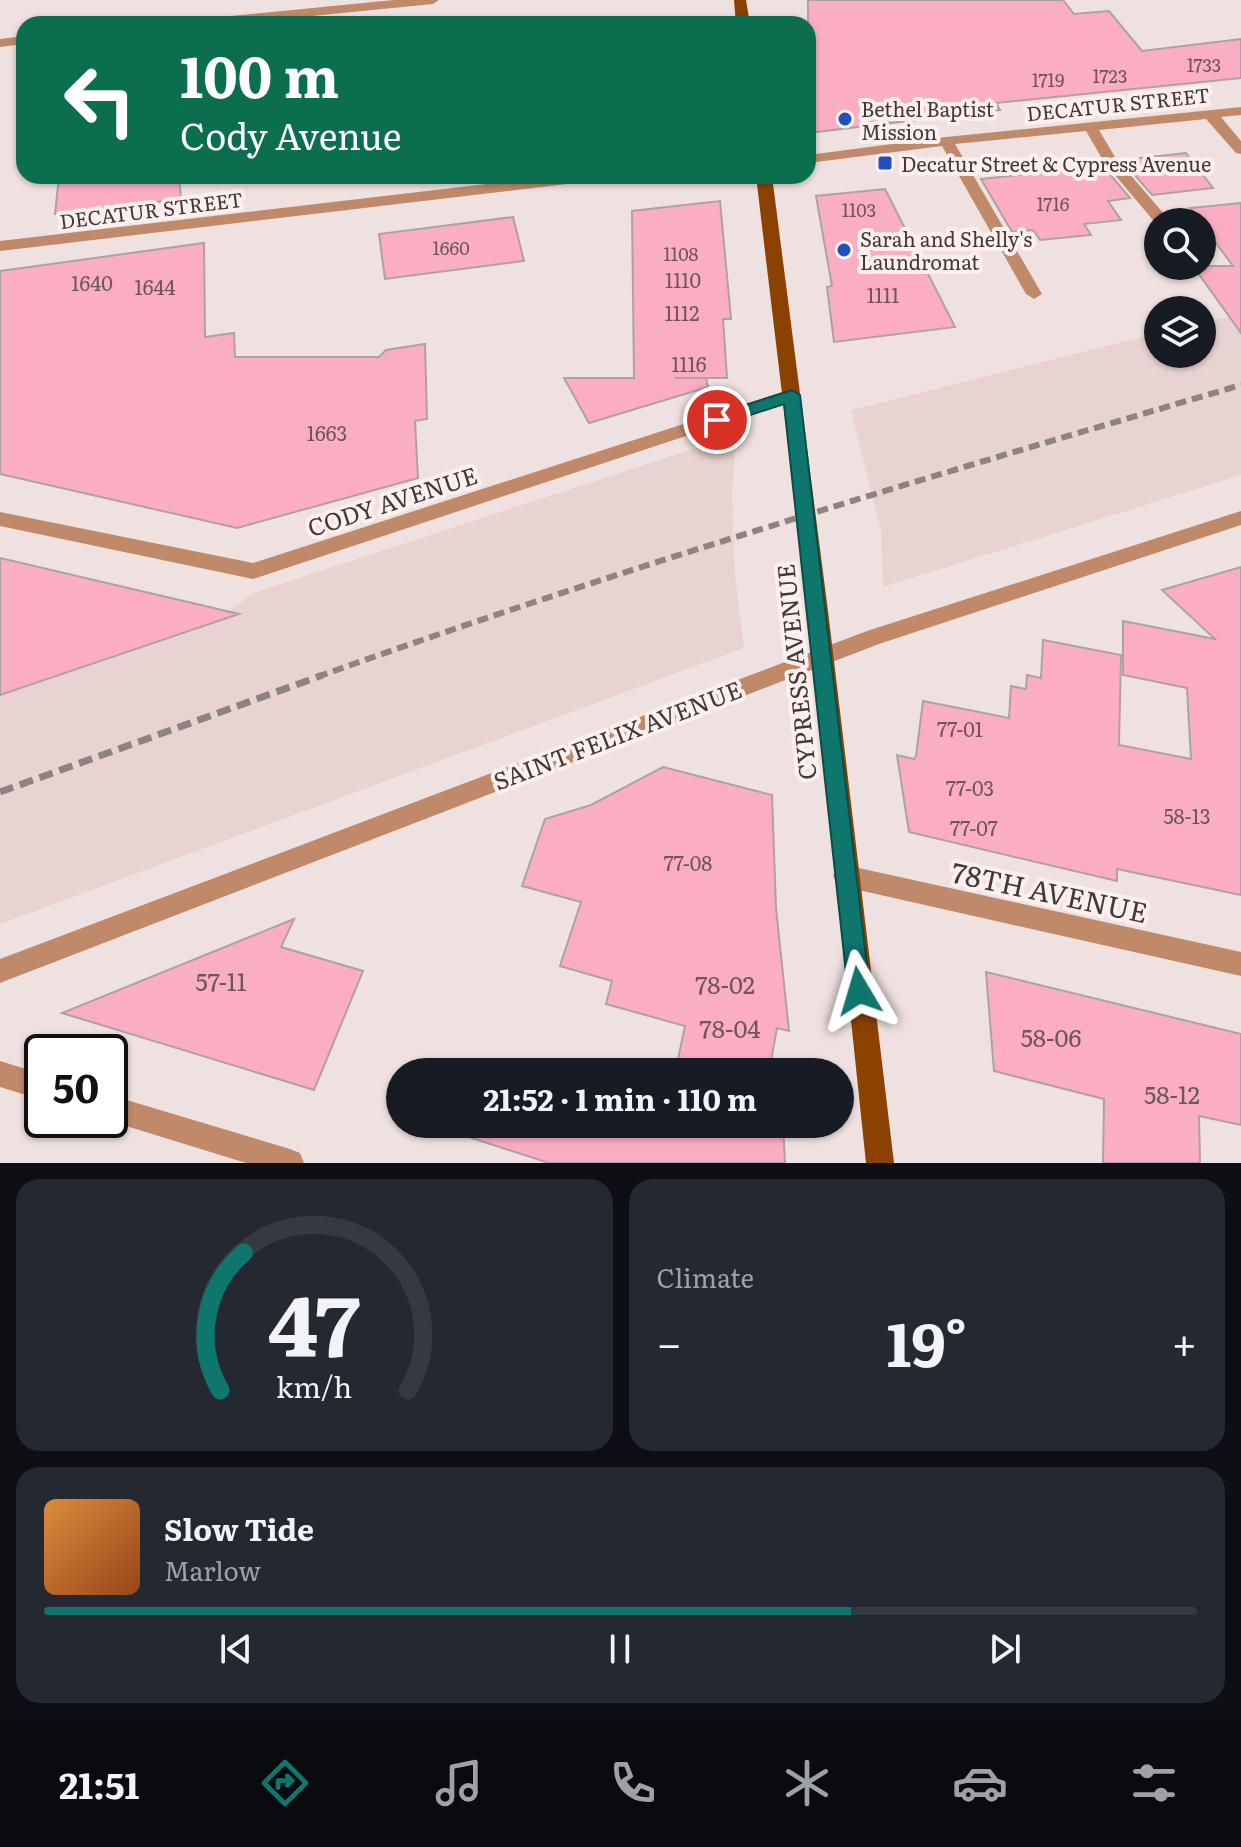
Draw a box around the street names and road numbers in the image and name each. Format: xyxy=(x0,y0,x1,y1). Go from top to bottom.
street label: DECATUR STREET xyxy=(1025,78,1211,128)
street label: DECATUR STREET xyxy=(58,183,244,235)
street label: CODY AVENUE xyxy=(303,456,481,544)
street label: CYPRESS AVENUE xyxy=(766,562,824,782)
street label: SAINT FELIX AVENUE xyxy=(488,670,746,798)
street label: 78TH AVENUE xyxy=(948,850,1152,932)

